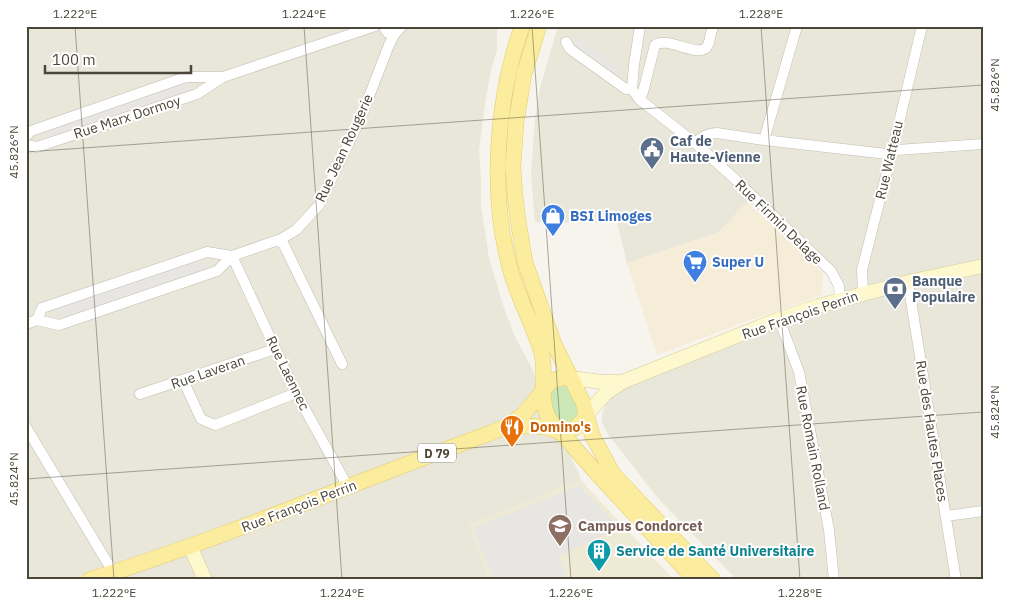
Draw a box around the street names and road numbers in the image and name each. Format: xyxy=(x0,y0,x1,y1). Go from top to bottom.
street label: Rue Marx Dormoy xyxy=(71,91,183,143)
street label: Rue Jean Rougerie xyxy=(311,91,377,205)
street label: Rue Watteau xyxy=(871,119,907,201)
street label: Rue Firmin Delage xyxy=(731,176,827,269)
street label: Rue François Perrin xyxy=(739,287,861,343)
street label: Rue Laennec xyxy=(262,333,314,413)
street label: Rue Laveran xyxy=(169,351,247,393)
street label: Rue des Hautes Places xyxy=(912,359,952,503)
street label: Rue Romain Rolland xyxy=(792,384,834,512)
road number: D 79 xyxy=(418,443,456,462)
street label: Rue François Perrin xyxy=(239,476,359,536)

